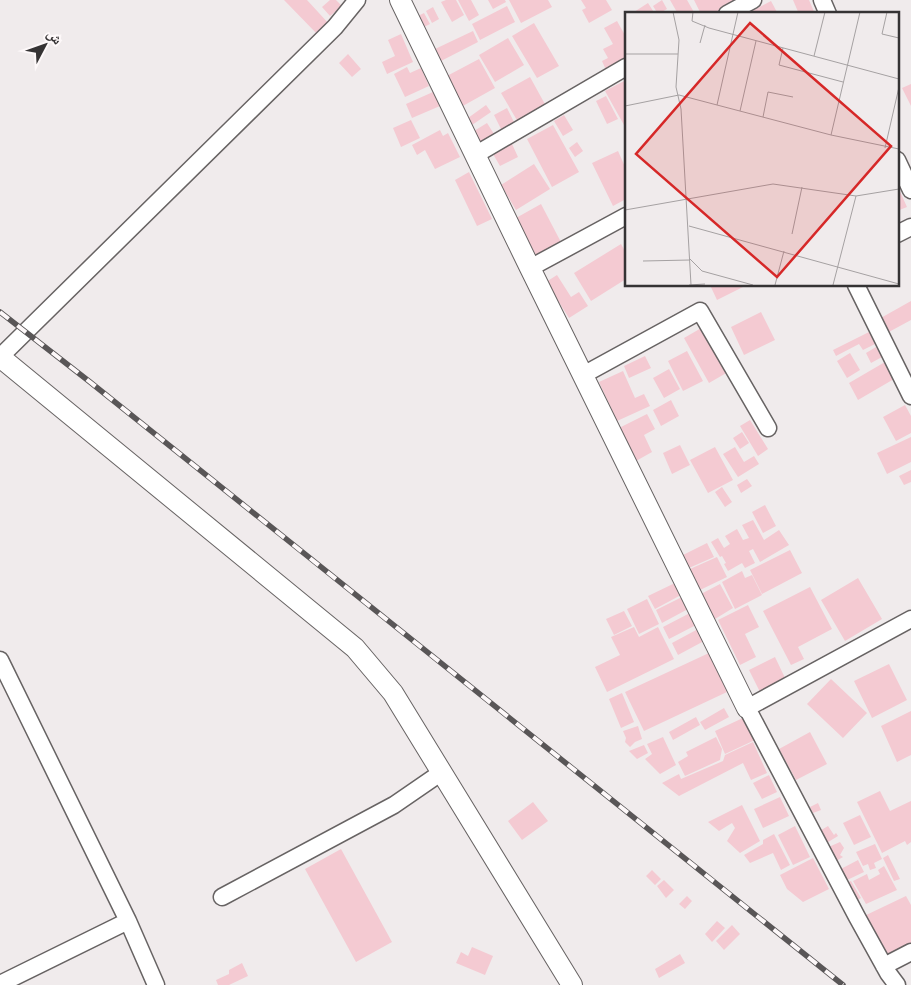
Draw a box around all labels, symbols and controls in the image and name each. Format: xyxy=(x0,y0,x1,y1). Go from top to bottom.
inset map xyxy=(625,12,898,286)
north arrow xyxy=(20,20,70,70)
text: ش xyxy=(43,26,66,48)

